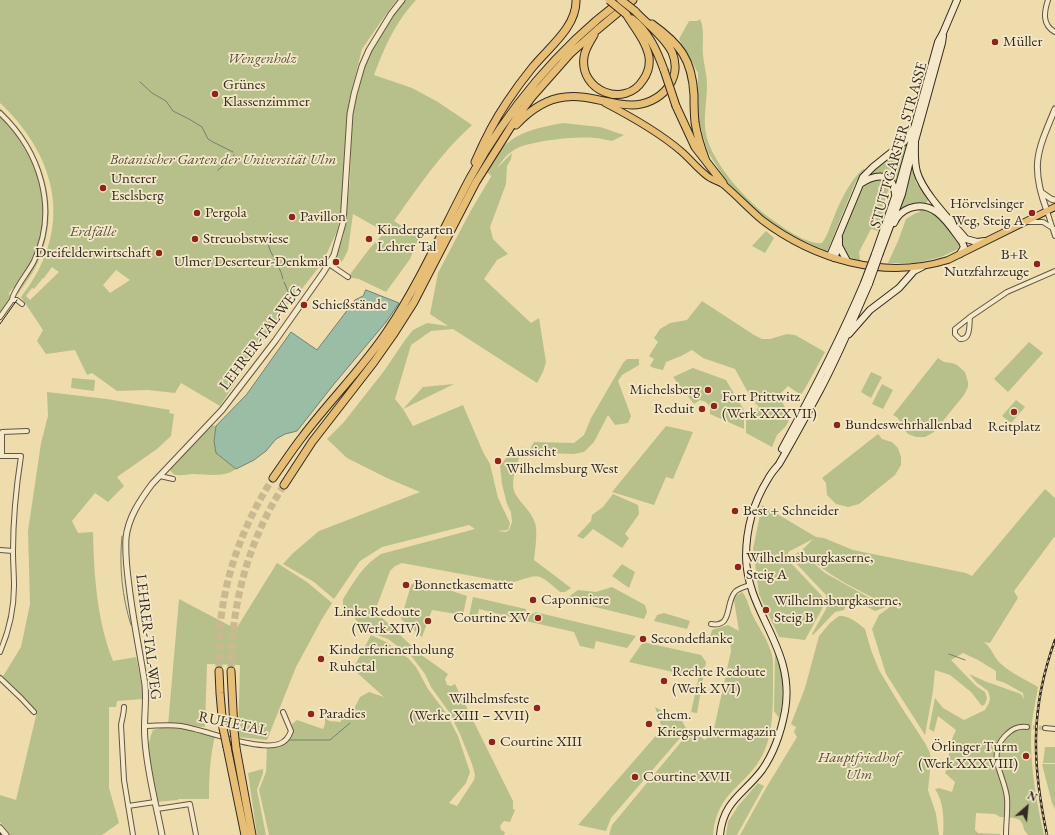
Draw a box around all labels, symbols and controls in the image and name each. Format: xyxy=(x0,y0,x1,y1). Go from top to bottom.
place label: Müller xyxy=(1003,33,1042,51)
marker: Müller xyxy=(990,37,1000,47)
park label: Wengenholz xyxy=(227,50,297,68)
street label: STUTTGARTER STRASSE xyxy=(867,60,931,230)
place label: Grünes Klassenzimmer xyxy=(223,76,310,111)
marker: Grünes Klassenzimmer xyxy=(210,89,220,99)
park label: Botanischer Garten der Universität Ulm xyxy=(110,151,336,169)
place label: Unterer Eselsberg xyxy=(111,170,164,205)
marker: Unterer Eselsberg xyxy=(98,183,108,193)
place label: Hörvelsinger Weg, Steig A xyxy=(950,195,1024,230)
place label: Pergola xyxy=(205,204,247,222)
marker: Pergola xyxy=(192,208,202,218)
place label: Pavillon xyxy=(300,208,346,226)
marker: Hörvelsinger Weg, Steig A xyxy=(1027,208,1037,218)
marker: Pavillon xyxy=(287,212,297,222)
place label: Kindergarten Lehrer Tal xyxy=(377,221,453,256)
park label: Erdfälle xyxy=(70,223,116,241)
place label: Streuobstwiese xyxy=(203,230,289,248)
marker: Streuobstwiese xyxy=(190,234,200,244)
marker: Kindergarten Lehrer Tal xyxy=(364,234,374,244)
place label: Dreifelderwirtschaft xyxy=(35,244,151,262)
place label: B+R Nutzfahrzeuge xyxy=(944,246,1029,281)
marker: Dreifelderwirtschaft xyxy=(154,248,164,258)
place label: Ulmer Deserteur-Denkmal xyxy=(174,253,328,271)
marker: Ulmer Deserteur-Denkmal xyxy=(331,257,341,267)
marker: B+R Nutzfahrzeuge xyxy=(1032,259,1042,269)
street label: LEHRER-TAL-WEG xyxy=(216,282,306,394)
place label: Schießstände xyxy=(312,296,387,314)
marker: Schießstände xyxy=(299,300,309,310)
place label: Michelsberg xyxy=(630,381,700,399)
marker: Michelsberg xyxy=(703,385,713,395)
place label: Fort Prittwitz (Werk XXXVII) xyxy=(722,388,817,423)
place label: Reduit xyxy=(654,400,694,418)
marker: Fort Prittwitz (Werk XXXVII) xyxy=(709,401,719,411)
marker: Reduit xyxy=(697,404,707,414)
marker: Reitplatz xyxy=(1009,407,1019,417)
place label: Bundeswehrhallenbad xyxy=(845,416,972,434)
place label: Reitplatz xyxy=(988,418,1040,436)
marker: Bundeswehrhallenbad xyxy=(832,420,842,430)
place label: Aussicht Wilhelmsburg West xyxy=(506,443,618,478)
marker: Aussicht Wilhelmsburg West xyxy=(493,456,503,466)
place label: Best + Schneider xyxy=(743,502,839,520)
marker: Best + Schneider xyxy=(730,506,740,516)
place label: Wilhelmsburgkaserne, Steig A xyxy=(746,549,874,584)
marker: Wilhelmsburgkaserne, Steig A xyxy=(733,562,743,572)
street label: LEHRER-TAL-WEG xyxy=(131,573,165,701)
place label: Bonnetkasematte xyxy=(414,576,513,594)
marker: Bonnetkasematte xyxy=(401,580,411,590)
place label: Caponniere xyxy=(541,591,609,609)
place label: Wilhelmsburgkaserne, Steig B xyxy=(774,592,902,627)
marker: Caponniere xyxy=(528,595,538,605)
place label: Linke Redoute (Werk XIV) xyxy=(334,603,420,638)
marker: Wilhelmsburgkaserne, Steig B xyxy=(761,605,771,615)
place label: Courtine XV xyxy=(453,609,530,627)
marker: Courtine XV xyxy=(533,613,543,623)
marker: Linke Redoute (Werk XIV) xyxy=(423,616,433,626)
place label: Secondeflanke xyxy=(651,630,733,648)
marker: Secondeflanke xyxy=(638,634,648,644)
place label: Kinderferienerholung Ruhetal xyxy=(329,641,454,676)
marker: Kinderferienerholung Ruhetal xyxy=(316,654,326,664)
place label: Rechte Redoute (Werk XVI) xyxy=(672,663,766,698)
marker: Rechte Redoute (Werk XVI) xyxy=(659,676,669,686)
place label: Wilhelmsfeste (Werke XIII – XVII) xyxy=(410,690,529,725)
marker: Wilhelmsfeste (Werke XIII – XVII) xyxy=(532,703,542,713)
place label: Paradies xyxy=(319,705,365,723)
place label: ehem. Kriegspulvermagazin xyxy=(657,706,777,741)
street label: RUHETAL xyxy=(197,708,269,740)
marker: Paradies xyxy=(306,709,316,719)
marker: ehem. Kriegspulvermagazin xyxy=(644,719,654,729)
place label: Courtine XIII xyxy=(500,733,582,751)
marker: Courtine XIII xyxy=(487,737,497,747)
place label: Örlinger Turm (Werk XXXVIII) xyxy=(918,738,1018,773)
park label: Hauptfriedhof Ulm xyxy=(818,749,900,784)
marker: Örlinger Turm (Werk XXXVIII) xyxy=(1021,751,1031,761)
place label: Courtine XVII xyxy=(643,768,730,786)
marker: Courtine XVII xyxy=(630,772,640,782)
north arrow xyxy=(1007,787,1047,827)
text: N xyxy=(1025,788,1040,805)

